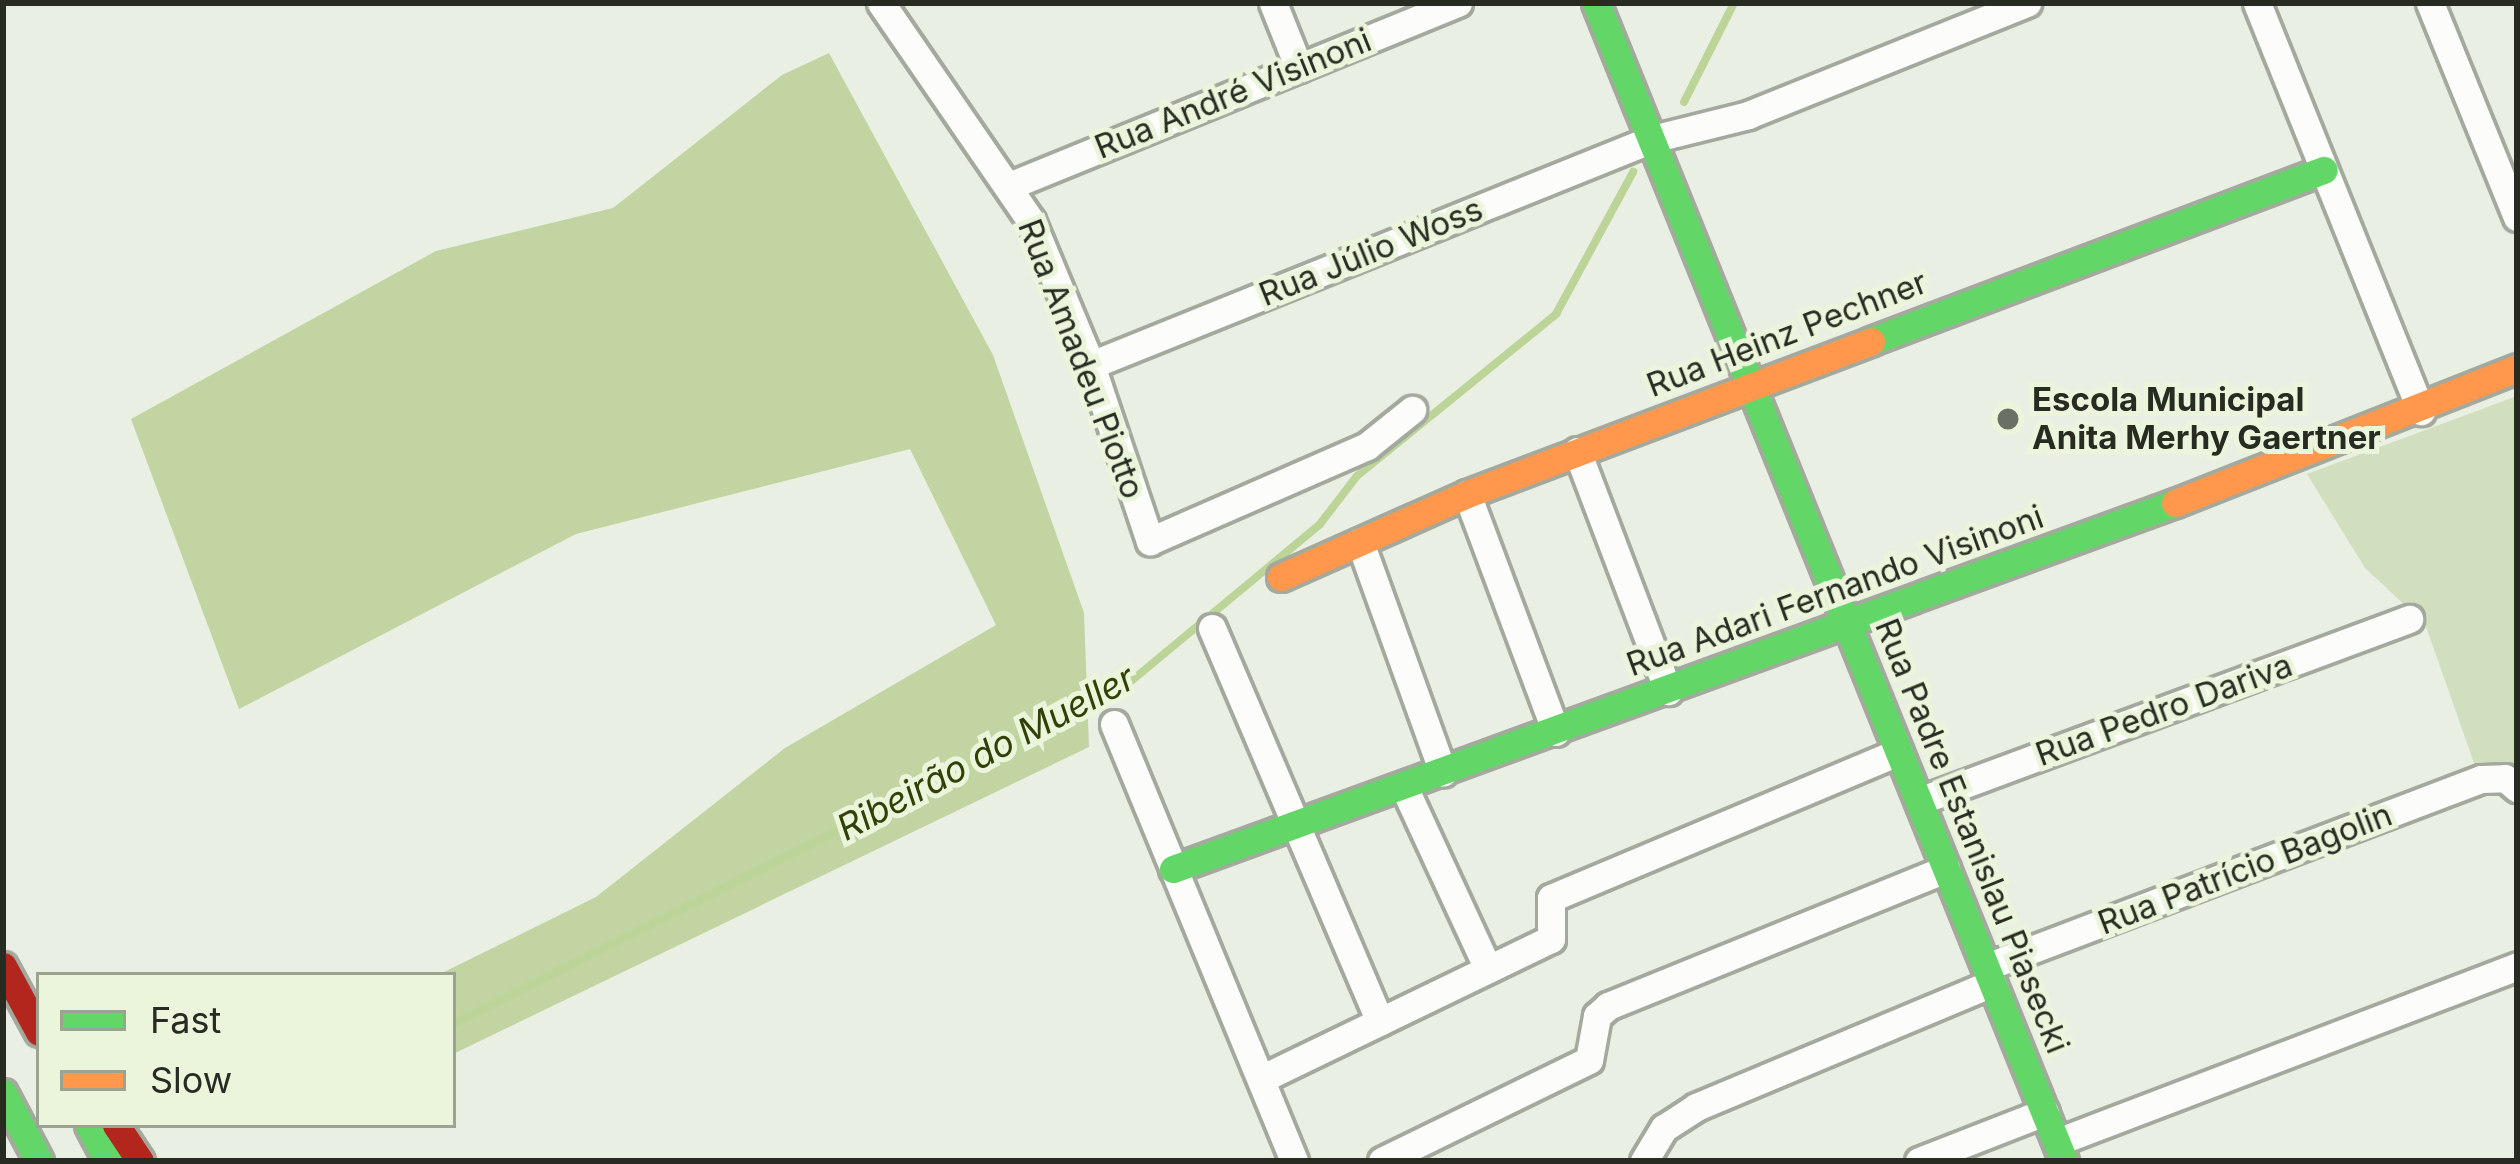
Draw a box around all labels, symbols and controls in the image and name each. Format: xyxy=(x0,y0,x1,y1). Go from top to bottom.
street label: Rua André Visinoni xyxy=(1089,21,1377,167)
street label: Rua Júlio Woss xyxy=(1254,189,1488,315)
street label: Rua Amadeu Piotto xyxy=(1009,214,1153,504)
street label: Rua Heinz Pechner xyxy=(1641,262,1933,406)
place label: Escola Municipal Anita Merhy Gaertner xyxy=(2032,380,2381,458)
marker: Escola Municipal Anita Merhy Gaertner xyxy=(1995,406,2021,432)
street label: Rua Adari Fernando Visinoni xyxy=(1621,497,2049,685)
street label: Rua Padre Estanislau Piasecki xyxy=(1867,613,2077,1059)
street label: Rua Pedro Dariva xyxy=(2030,645,2298,775)
water label: Ribeirão do Mueller xyxy=(830,656,1142,850)
street label: Rua Patrício Bagolin xyxy=(2093,795,2397,943)
legend xyxy=(36,972,456,1128)
text: Fast xyxy=(150,998,221,1042)
text: Slow xyxy=(150,1058,232,1102)

